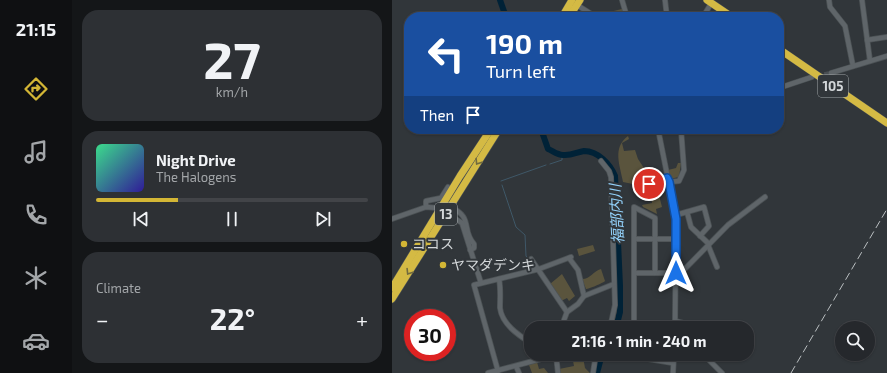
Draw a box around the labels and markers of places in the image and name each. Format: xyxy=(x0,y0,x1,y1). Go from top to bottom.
pin xyxy=(632,167,666,201)
place label: ココス xyxy=(412,235,454,252)
marker: ココス xyxy=(399,239,409,249)
place label: ヤマダデンキ xyxy=(451,256,535,273)
marker: ヤマダデンキ xyxy=(438,260,448,270)

